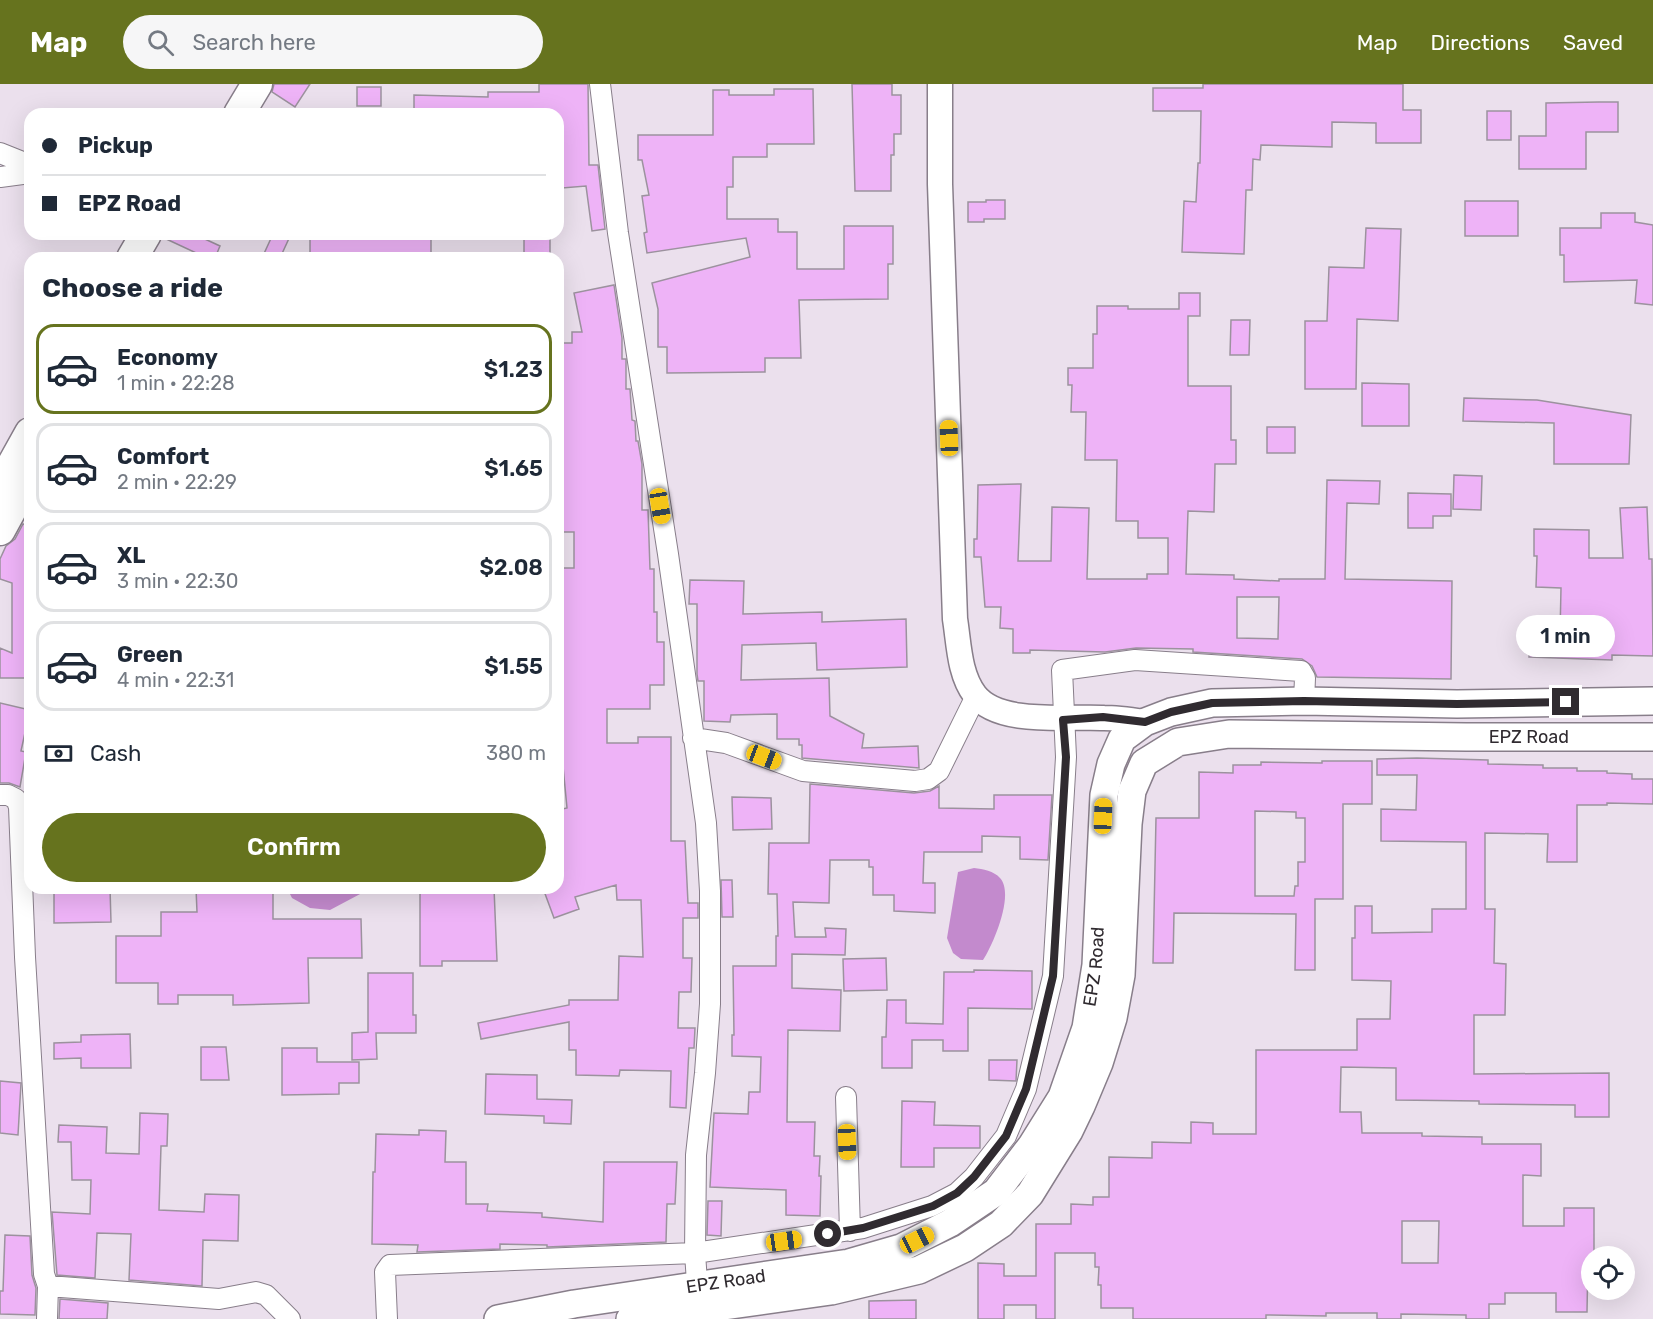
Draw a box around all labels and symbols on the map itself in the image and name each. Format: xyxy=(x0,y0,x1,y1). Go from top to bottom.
car xyxy=(939,420,959,456)
car xyxy=(648,487,672,525)
callout: 1 min xyxy=(1516,615,1616,657)
route end xyxy=(1552,688,1579,715)
street label: EPZ Road xyxy=(1489,726,1569,748)
car xyxy=(744,742,784,772)
car xyxy=(1093,798,1113,834)
street label: EPZ Road xyxy=(1079,926,1109,1008)
car xyxy=(837,1124,857,1160)
route start xyxy=(814,1220,841,1247)
car xyxy=(897,1224,937,1256)
car xyxy=(765,1230,803,1252)
street label: EPZ Road xyxy=(685,1265,767,1298)

